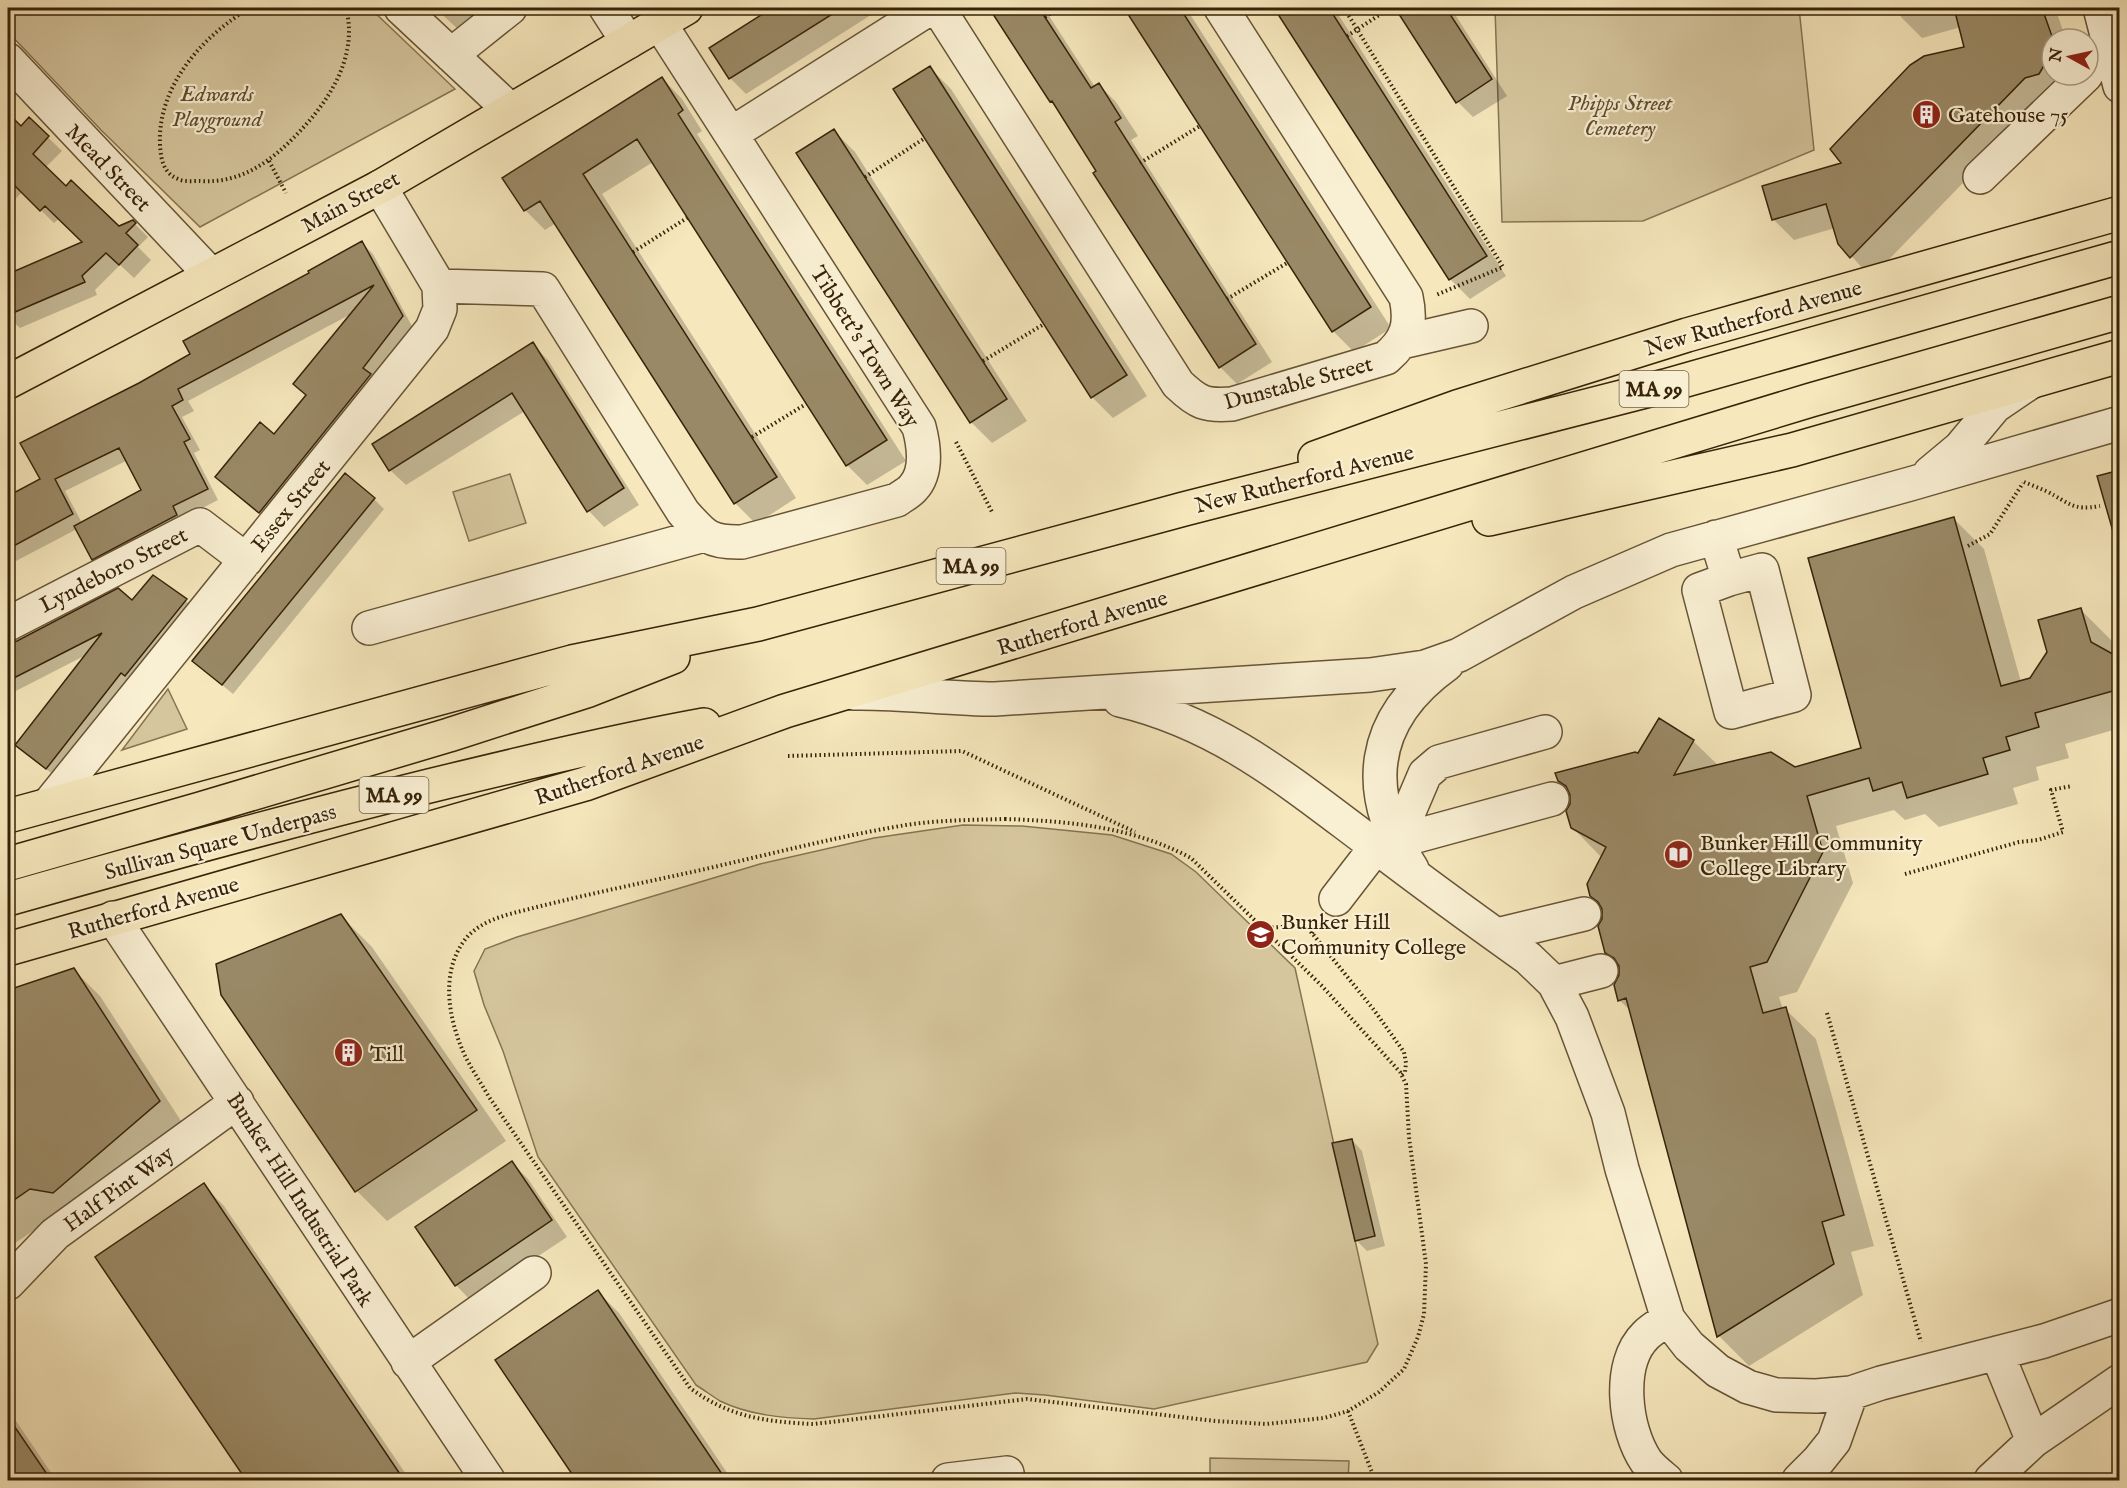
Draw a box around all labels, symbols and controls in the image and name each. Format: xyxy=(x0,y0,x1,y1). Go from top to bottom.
north arrow xyxy=(2040,27,2100,87)
text: N xyxy=(2046,47,2068,64)
park label: Edwards Playground xyxy=(172,81,264,134)
park label: Phipps Street Cemetery xyxy=(1568,90,1673,143)
building icon: Gatehouse 75 xyxy=(1911,98,1943,130)
place label: Gatehouse 75 xyxy=(1948,102,2068,130)
street label: Mead Street xyxy=(59,119,157,218)
street label: Main Street xyxy=(297,165,405,240)
street label: Tibbett's Town Way xyxy=(803,261,925,433)
street label: New Rutherford Avenue xyxy=(1642,274,1865,363)
street label: Dunstable Street xyxy=(1221,351,1376,417)
road number: MA 99 xyxy=(1620,371,1688,407)
street label: New Rutherford Avenue xyxy=(1192,439,1417,521)
street label: Essex Street xyxy=(246,454,338,558)
street label: Lyndeboro Street xyxy=(35,521,193,620)
road number: MA 99 xyxy=(936,548,1006,584)
street label: Rutherford Avenue xyxy=(994,585,1171,663)
street label: Rutherford Avenue xyxy=(531,729,708,813)
road number: MA 99 xyxy=(360,777,428,813)
street label: Sullivan Square Underpass xyxy=(102,798,340,887)
place label: Bunker Hill Community College Library xyxy=(1700,830,1923,883)
library icon: Bunker Hill Community College Library xyxy=(1663,839,1695,871)
street label: Rutherford Avenue xyxy=(65,871,242,947)
place label: Bunker Hill Community College xyxy=(1281,909,1466,962)
school or university icon: Bunker Hill Community College xyxy=(1244,918,1276,950)
building icon: Till xyxy=(333,1037,365,1069)
place label: Till xyxy=(370,1041,404,1069)
street label: Bunker Hill Industrial Park xyxy=(220,1088,379,1313)
street label: Half Pint Way xyxy=(59,1140,180,1239)

